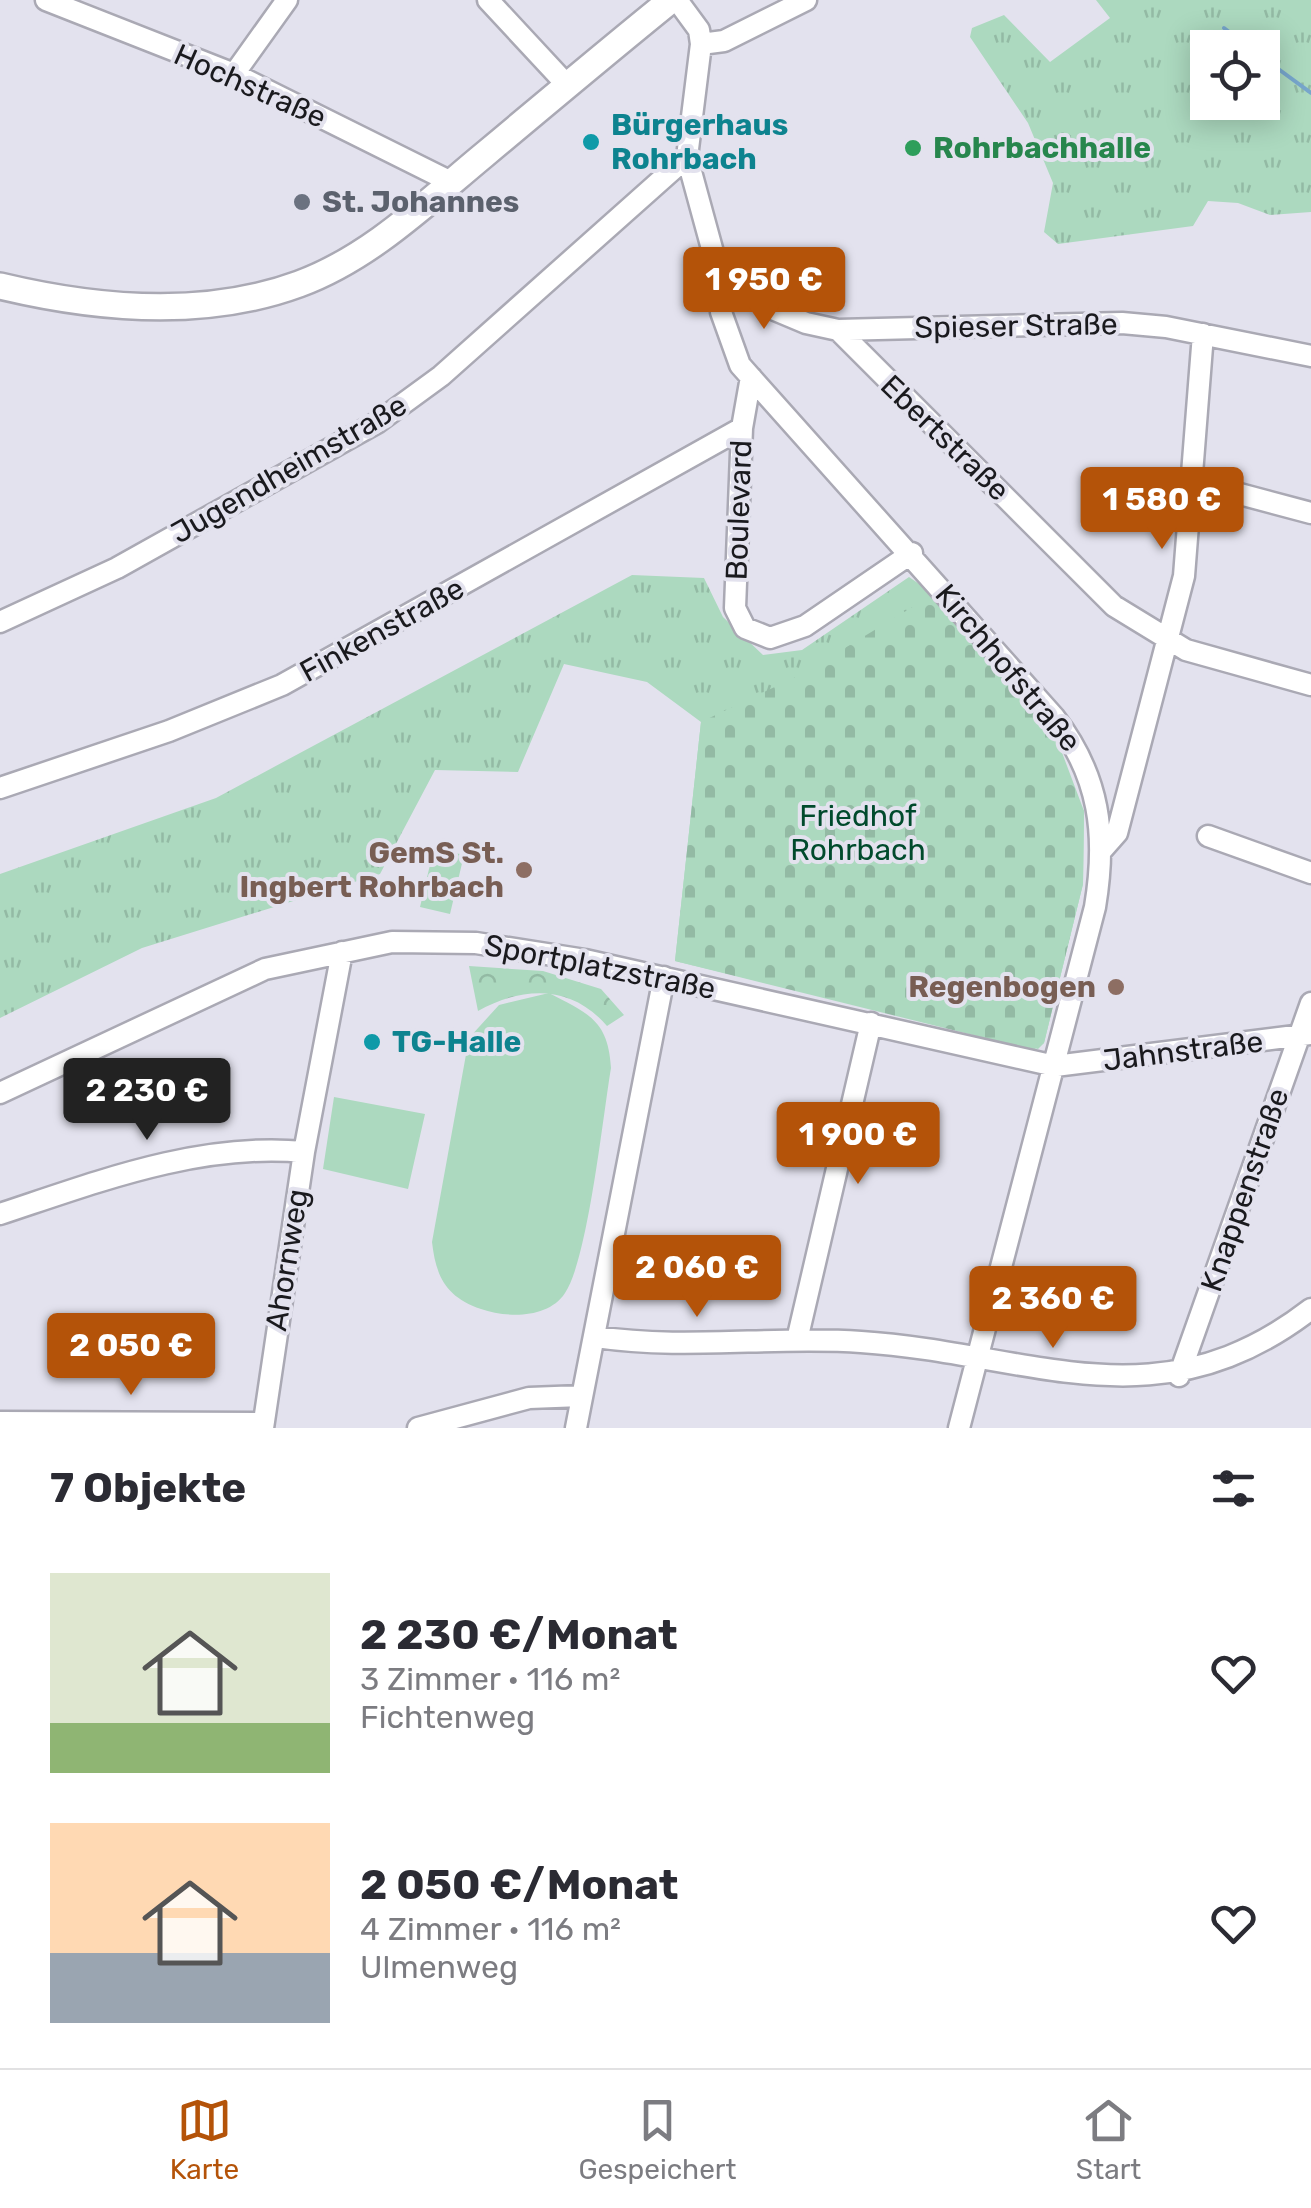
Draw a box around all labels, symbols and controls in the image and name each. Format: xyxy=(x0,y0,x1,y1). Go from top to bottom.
map controls xyxy=(1190,30,1280,120)
button: locate xyxy=(1190,30,1280,120)
street label: Hochstraße xyxy=(168,36,332,136)
place label: Bürgerhaus Rohrbach xyxy=(611,107,788,177)
place label: Rohrbachhalle xyxy=(933,130,1151,166)
marker: Bürgerhaus Rohrbach xyxy=(580,131,602,153)
marker: Rohrbachhalle xyxy=(902,137,924,159)
place label: St. Johannes xyxy=(322,184,519,220)
marker: St. Johannes xyxy=(291,191,313,213)
pin: 1 950 € xyxy=(672,247,856,332)
text: 1 950 € xyxy=(705,260,823,298)
street label: Spieser Straße xyxy=(914,306,1118,346)
street label: Ebertstraße xyxy=(873,368,1017,508)
street label: Jugendheimstraße xyxy=(165,387,413,551)
street label: Boulevard xyxy=(719,439,759,581)
pin: 1 580 € xyxy=(1070,467,1254,552)
text: 1 580 € xyxy=(1103,480,1221,518)
street label: Finkenstraße xyxy=(294,570,470,690)
street label: Kirchhofstraße xyxy=(928,577,1088,759)
park label: Friedhof Rohrbach xyxy=(790,798,926,868)
place label: GemS St. Ingbert Rohrbach xyxy=(239,835,504,905)
marker: GemS St. Ingbert Rohrbach xyxy=(513,859,535,881)
street label: Sportplatzstraße xyxy=(481,927,719,1007)
place label: Regenbogen xyxy=(908,969,1096,1005)
marker: Regenbogen xyxy=(1105,976,1127,998)
street label: Jahnstraße xyxy=(1101,1023,1265,1079)
place label: TG-Halle xyxy=(392,1024,521,1060)
marker: TG-Halle xyxy=(361,1031,383,1053)
pin: 2 230 € xyxy=(55,1058,239,1143)
text: 2 230 € xyxy=(85,1071,209,1109)
street label: Knappenstraße xyxy=(1193,1084,1297,1296)
pin: 1 900 € xyxy=(766,1102,950,1187)
text: 1 900 € xyxy=(799,1115,917,1153)
street label: Ahornweg xyxy=(258,1186,316,1334)
pin: 2 060 € xyxy=(605,1235,789,1320)
text: 2 060 € xyxy=(635,1248,759,1286)
pin: 2 360 € xyxy=(961,1266,1145,1351)
text: 2 360 € xyxy=(991,1279,1115,1317)
pin: 2 050 € xyxy=(39,1313,223,1398)
text: 2 050 € xyxy=(69,1326,193,1364)
icon: filters xyxy=(1206,1461,1261,1516)
text: 7 Objekte xyxy=(50,1463,246,1513)
text: 2 230 €/Monat xyxy=(360,1610,678,1660)
icon: home xyxy=(130,1613,250,1733)
icon: heart xyxy=(1206,1646,1261,1701)
text: 3 Zimmer · 116 m² xyxy=(360,1660,620,1698)
text: Fichtenweg xyxy=(360,1698,535,1736)
text: 2 050 €/Monat xyxy=(360,1860,678,1910)
icon: home xyxy=(130,1863,250,1983)
icon: heart xyxy=(1206,1896,1261,1951)
text: 4 Zimmer · 116 m² xyxy=(360,1910,621,1948)
text: Ulmenweg xyxy=(360,1948,518,1986)
tab: Karte xyxy=(170,2093,239,2186)
tab: Gespeichert xyxy=(578,2093,736,2186)
tab: Start xyxy=(1076,2093,1141,2186)

